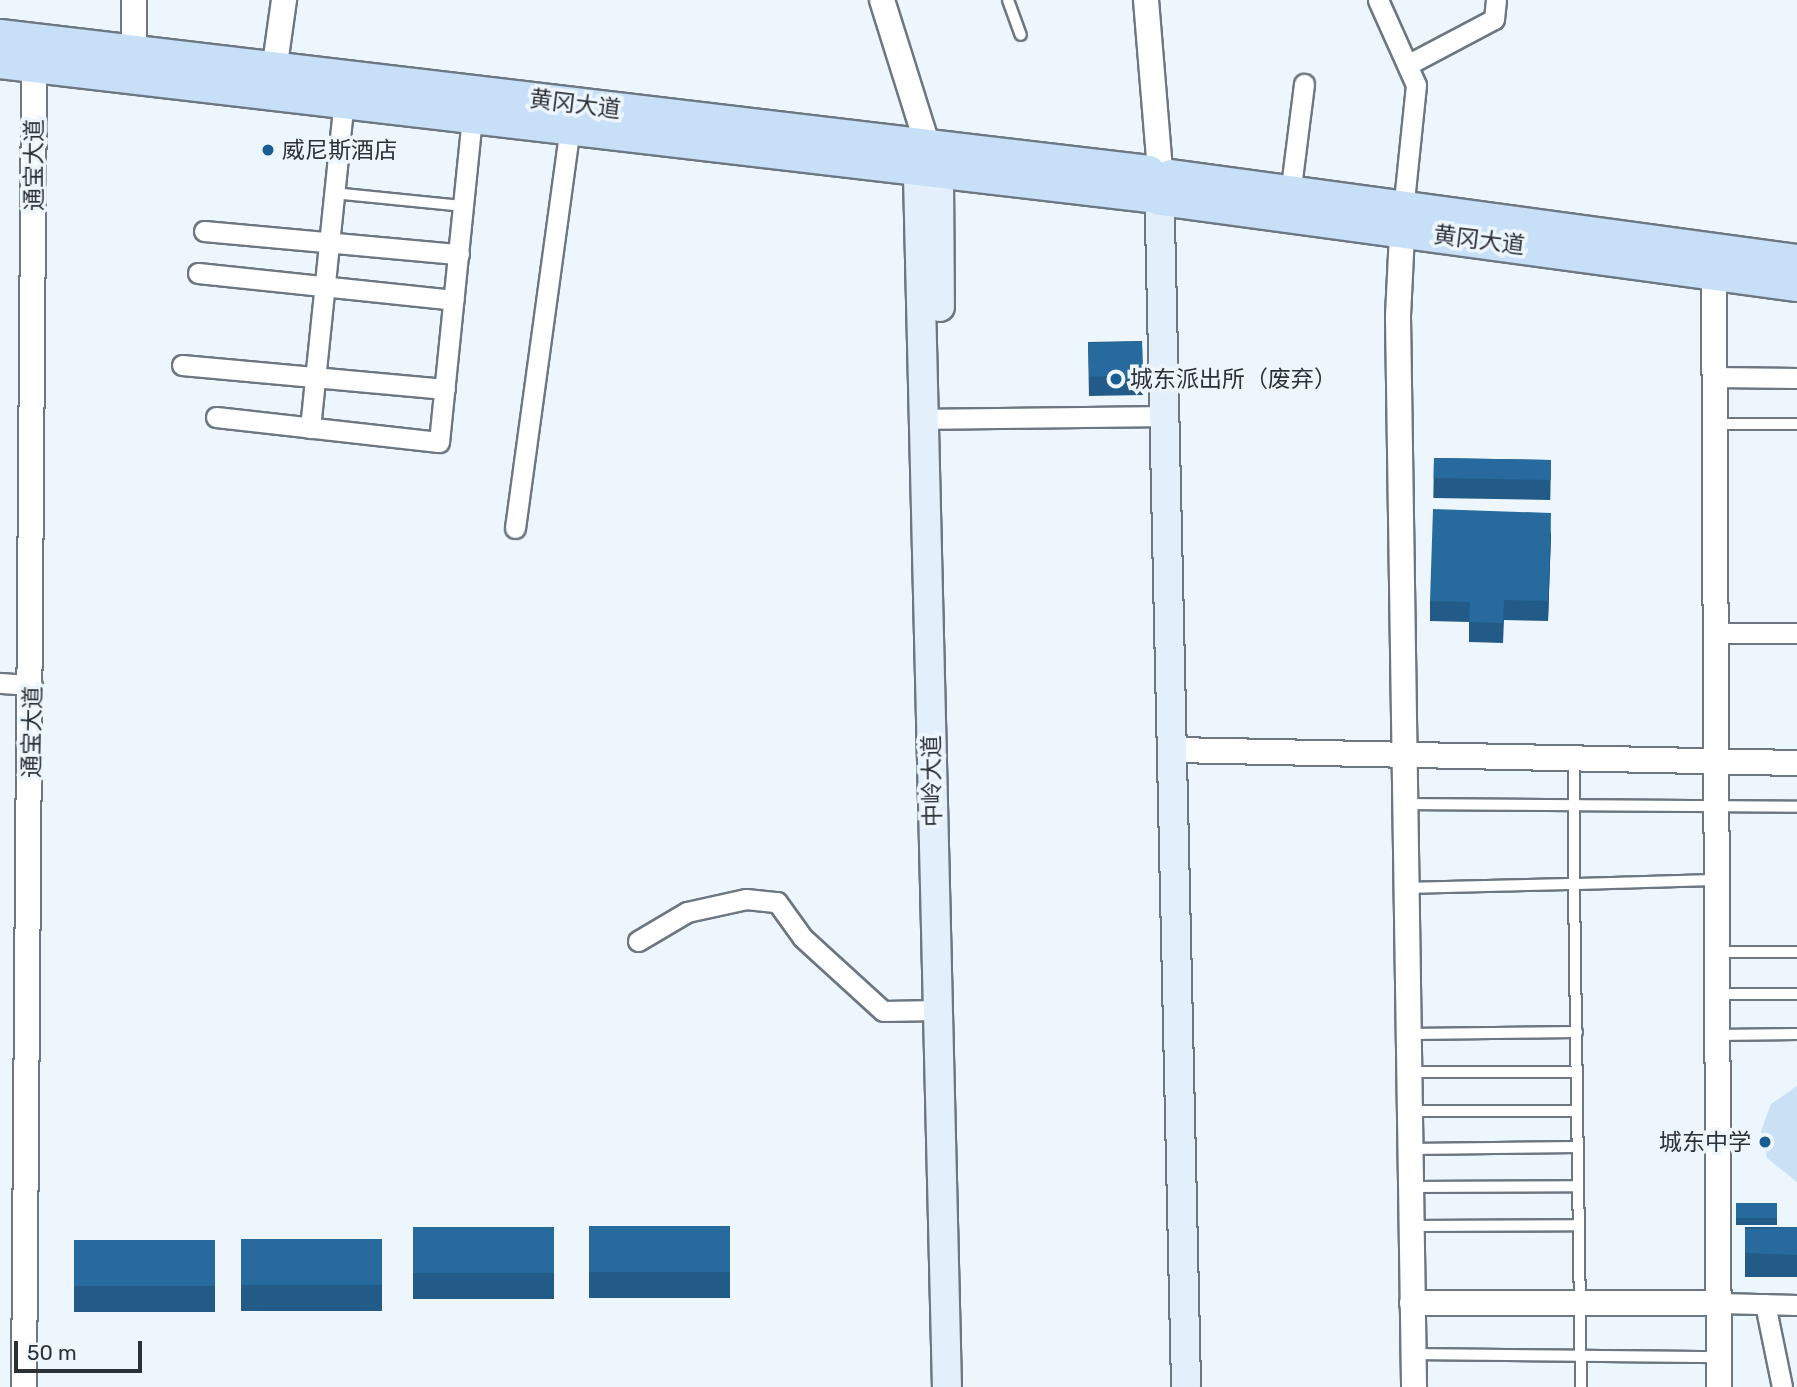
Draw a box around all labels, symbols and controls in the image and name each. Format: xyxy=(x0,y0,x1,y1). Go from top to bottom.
street label: 黄冈大道 xyxy=(528,85,622,123)
street label: 通宝大道 xyxy=(20,119,48,211)
place label: 威尼斯酒店 xyxy=(282,136,397,164)
marker: 威尼斯酒店 xyxy=(260,142,276,158)
street label: 黄冈大道 xyxy=(1432,221,1526,259)
place label: 城东派出所（废弃） xyxy=(1130,365,1337,393)
marker: 城东派出所（废弃） xyxy=(1108,371,1124,387)
street label: 通宝大道 xyxy=(17,686,47,778)
street label: 中岭大道 xyxy=(917,735,947,827)
place label: 城东中学 xyxy=(1659,1128,1751,1156)
marker: 城东中学 xyxy=(1757,1134,1773,1150)
scale bar xyxy=(18,1328,145,1372)
text: 50 m xyxy=(27,1340,77,1365)

